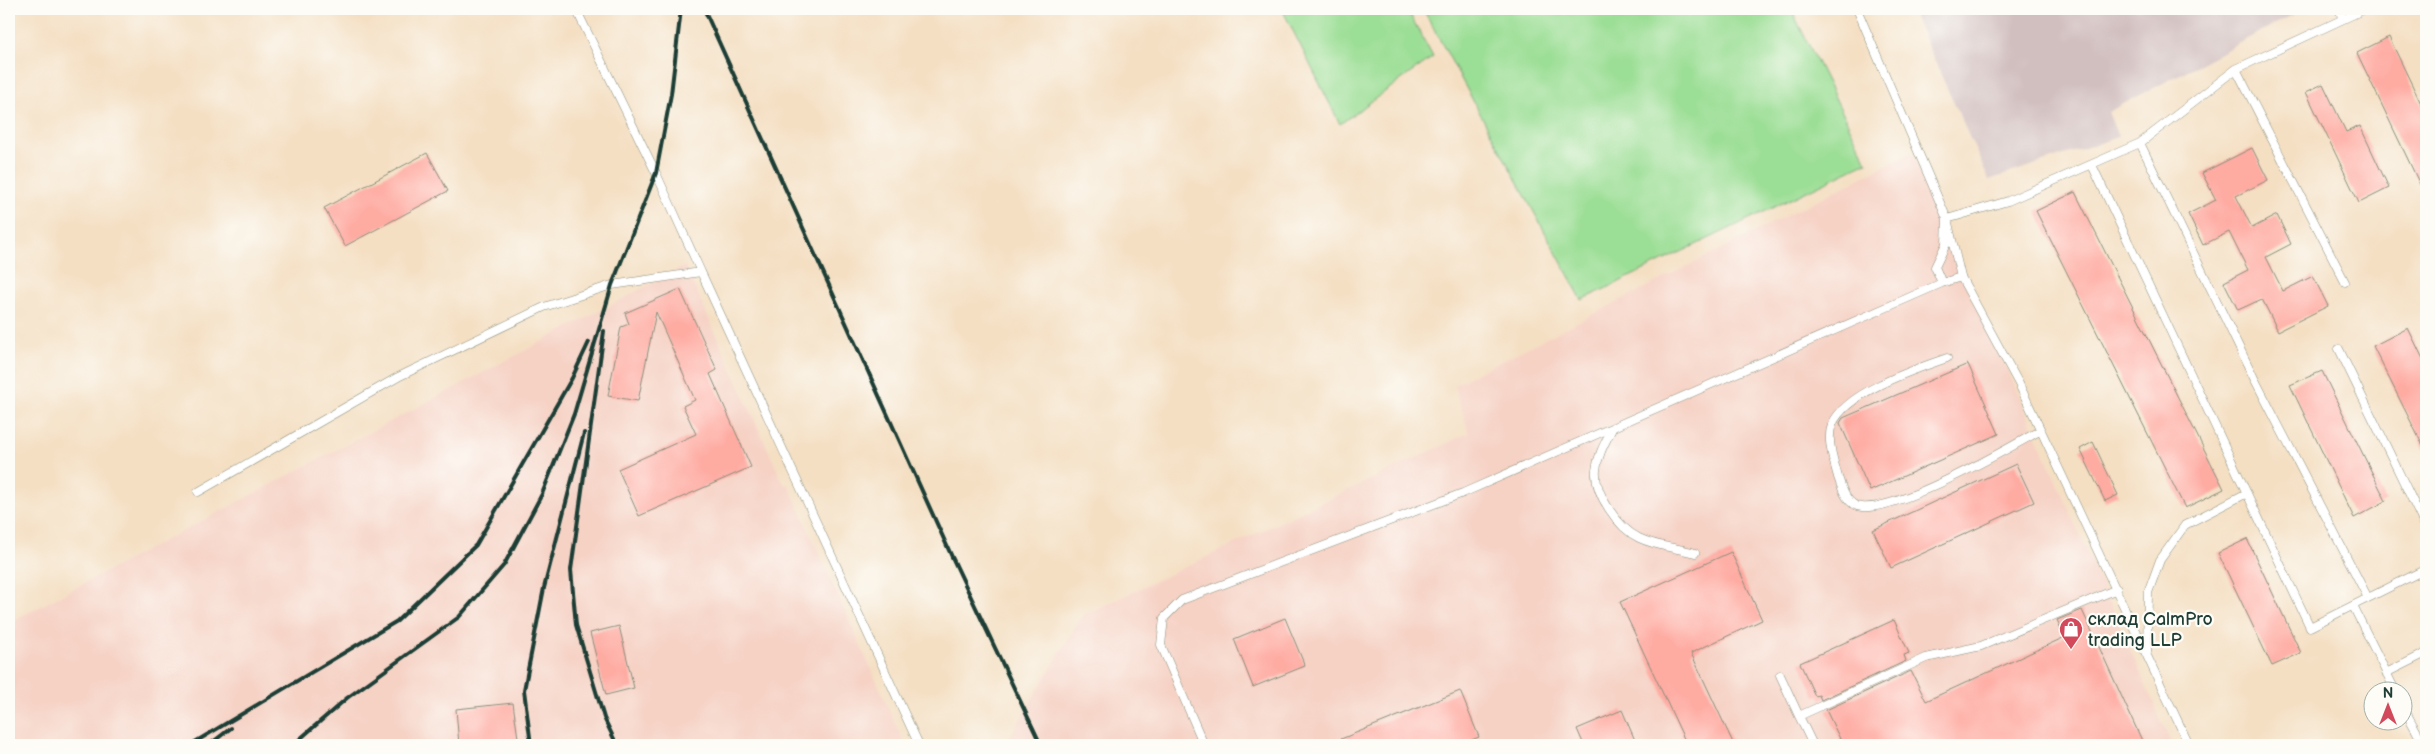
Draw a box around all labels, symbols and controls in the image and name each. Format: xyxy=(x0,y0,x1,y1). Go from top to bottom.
place label: склад CalmPro trading LLP xyxy=(2088,609,2213,651)
shop icon: склад CalmPro trading LLP xyxy=(2058,616,2084,650)
north arrow xyxy=(2362,682,2412,732)
text: N xyxy=(2383,685,2393,702)

